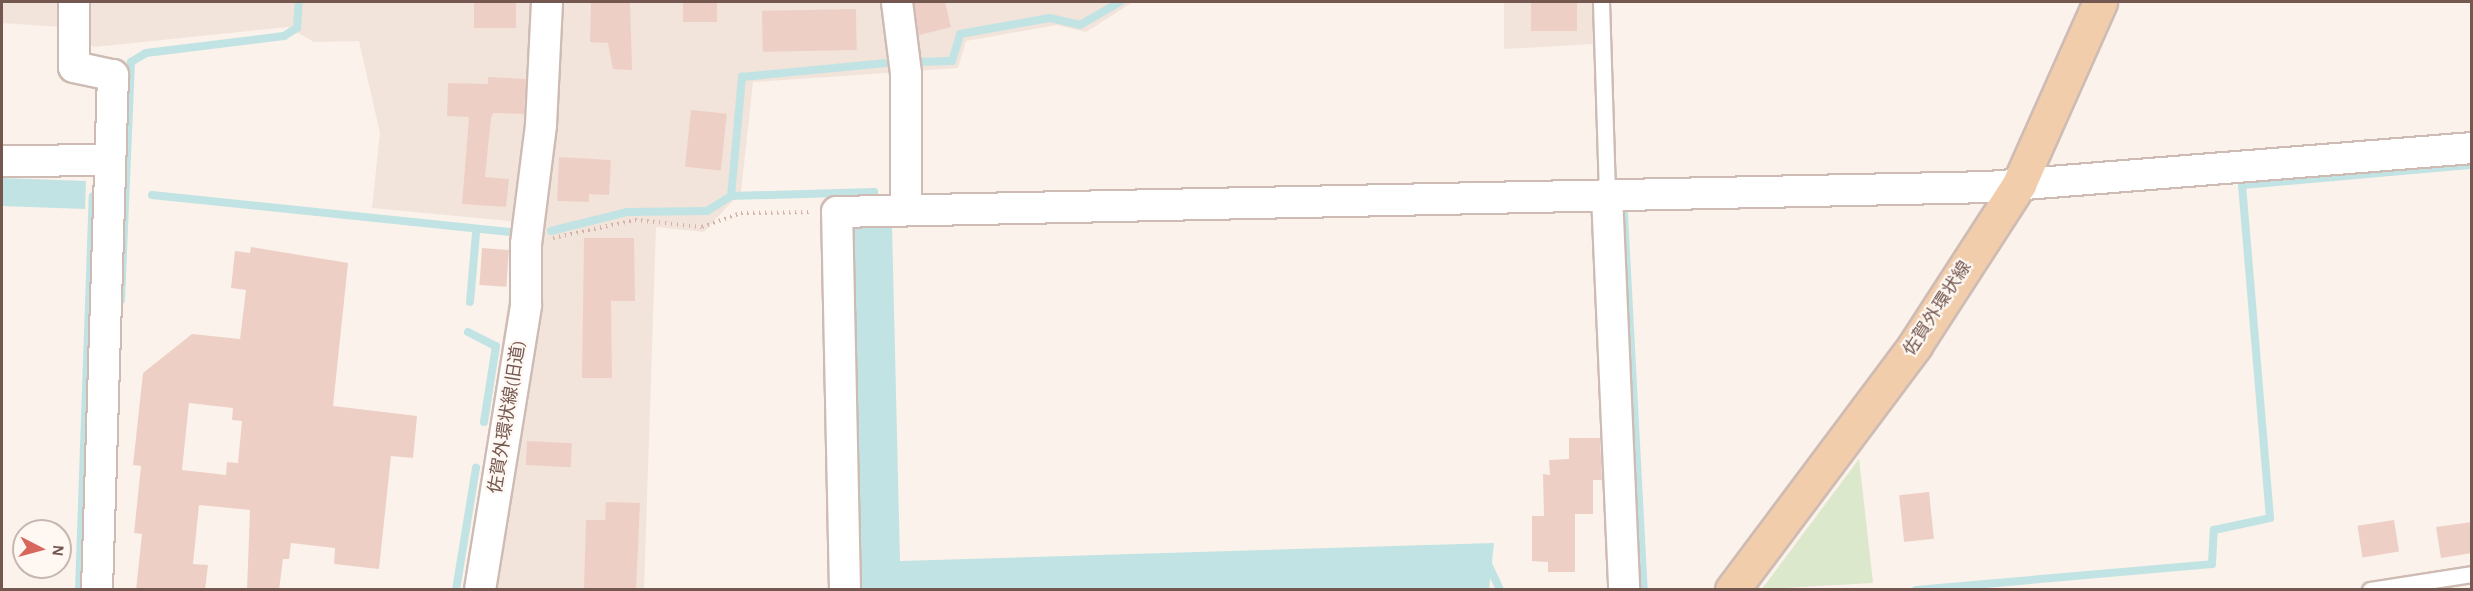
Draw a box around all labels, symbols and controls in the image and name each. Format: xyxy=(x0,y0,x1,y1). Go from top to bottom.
street label: 佐賀外環状線 xyxy=(1900,258,1976,360)
street label: 佐賀外環状線(旧道) xyxy=(485,339,531,495)
north arrow xyxy=(12,519,72,579)
text: N xyxy=(49,544,66,557)

